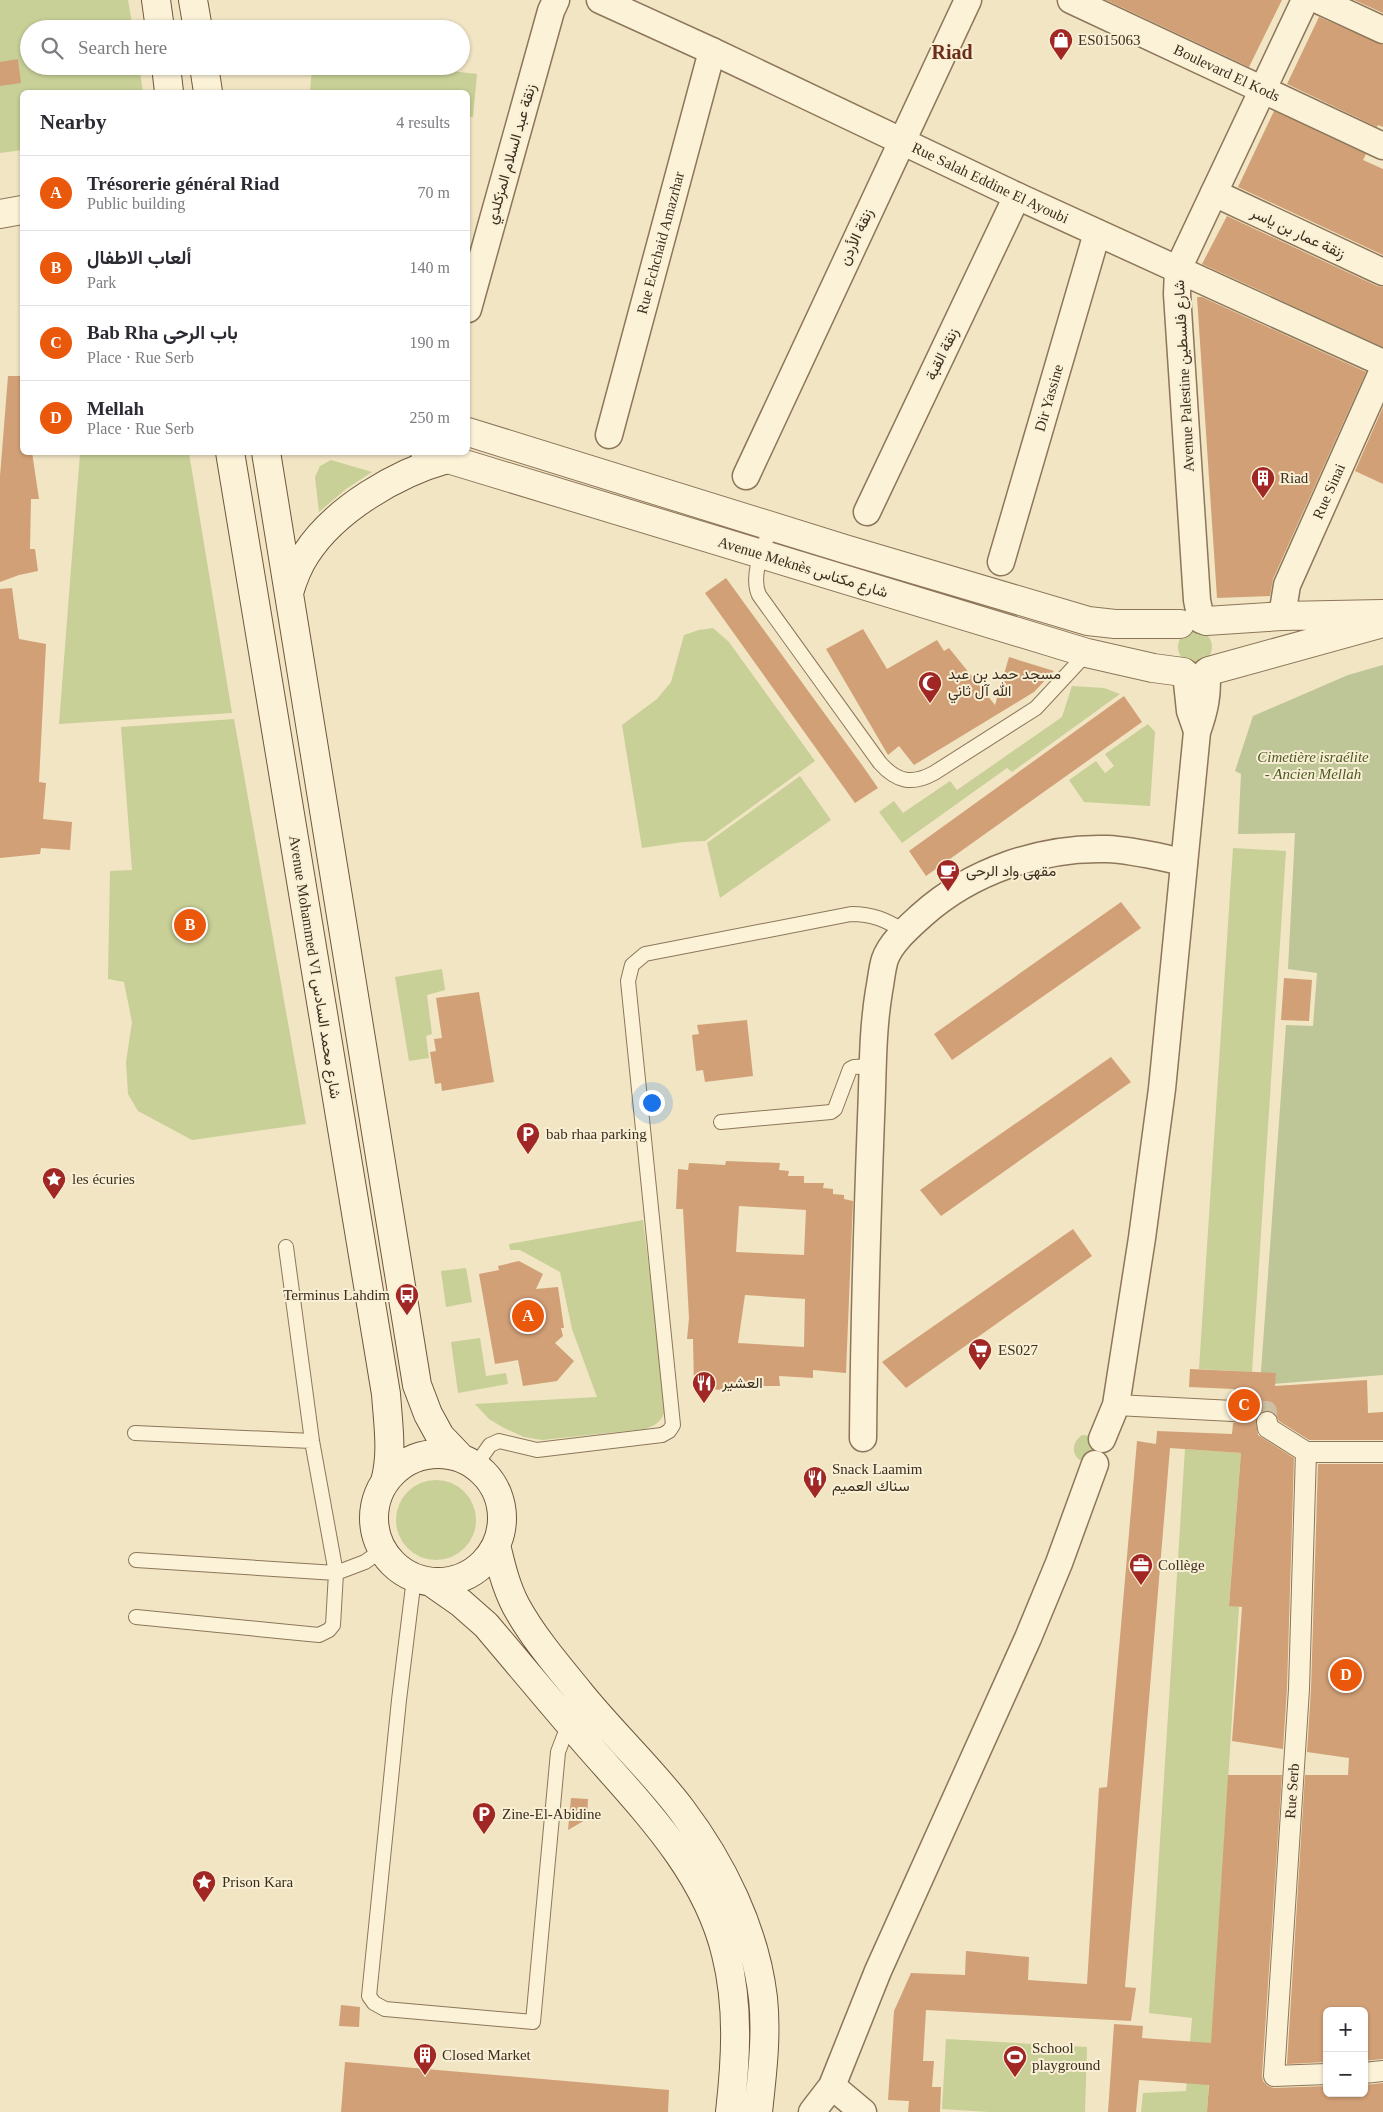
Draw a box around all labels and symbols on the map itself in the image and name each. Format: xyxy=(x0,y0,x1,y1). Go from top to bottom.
shop icon: ES015063 xyxy=(1048,27,1074,61)
place label: ES015063 xyxy=(1078,32,1141,48)
district label: Riad xyxy=(931,41,973,63)
street label: Boulevard El Kods xyxy=(1171,41,1282,105)
street label: زنقة عبد السلام المزكلدي xyxy=(483,82,543,227)
street label: Rue Salah Eddine El Ayoubi xyxy=(909,139,1071,226)
street label: Rue Echchaid Amazrhar xyxy=(634,170,687,316)
street label: زنقة عمار بن ياسر xyxy=(1247,204,1348,264)
street label: زنقة الأردن xyxy=(835,206,877,268)
street label: Avenue Palestine شارع فلسطين xyxy=(1171,279,1200,472)
street label: زنقة القبة xyxy=(923,325,962,383)
street label: Dir Yassine xyxy=(1032,362,1066,433)
street label: Rue Sinai xyxy=(1310,461,1348,521)
building icon: Riad xyxy=(1250,465,1276,499)
place label: Riad xyxy=(1280,470,1309,486)
street label: Avenue Meknès شارع مكناس xyxy=(715,533,890,603)
place label: مسجد حمد بن عبد الله آل ثاني xyxy=(948,666,1061,704)
mosque icon: مسجد حمد بن عبد الله آل ثاني xyxy=(917,670,943,704)
park label: Cimetière israélite - Ancien Mellah xyxy=(1257,749,1369,782)
street label: Avenue Mohammed VI شارع محمد السادس xyxy=(283,834,344,1101)
cafe icon: مقهى واد الرحى xyxy=(935,858,961,892)
place label: مقهى واد الرحى xyxy=(966,863,1056,881)
pin: B xyxy=(174,906,206,944)
your location xyxy=(639,1090,665,1116)
parking icon: bab rhaa parking xyxy=(515,1121,541,1155)
place label: bab rhaa parking xyxy=(546,1126,647,1142)
place icon: les écuries xyxy=(41,1166,67,1200)
place label: les écuries xyxy=(72,1171,135,1187)
bus stop icon: Terminus Lahdim xyxy=(394,1282,420,1316)
place label: Terminus Lahdim xyxy=(283,1287,390,1303)
pin: A xyxy=(512,1297,544,1335)
supermarket icon: ES027 xyxy=(967,1337,993,1371)
place label: ES027 xyxy=(998,1342,1039,1358)
restaurant icon: العشير xyxy=(691,1370,717,1404)
place label: العشير xyxy=(721,1375,763,1392)
pin: C xyxy=(1228,1386,1260,1424)
place label: Snack Laamim سناك العميم xyxy=(832,1461,923,1496)
restaurant icon: Snack Laamim سناك العميم xyxy=(802,1465,828,1499)
office icon: Collège xyxy=(1128,1552,1154,1586)
place label: Collège xyxy=(1158,1557,1205,1573)
pin: D xyxy=(1330,1656,1362,1694)
street label: Rue Serb xyxy=(1282,1763,1302,1819)
parking icon: Zine-El-Abidine xyxy=(471,1801,497,1835)
place label: Zine-El-Abidine xyxy=(502,1806,601,1822)
place icon: Prison Kara xyxy=(191,1869,217,1903)
place label: Prison Kara xyxy=(222,1874,294,1890)
place label: School playground xyxy=(1032,2040,1101,2073)
building icon: Closed Market xyxy=(412,2042,438,2076)
sports icon: School playground xyxy=(1002,2044,1028,2078)
place label: Closed Market xyxy=(442,2047,532,2063)

